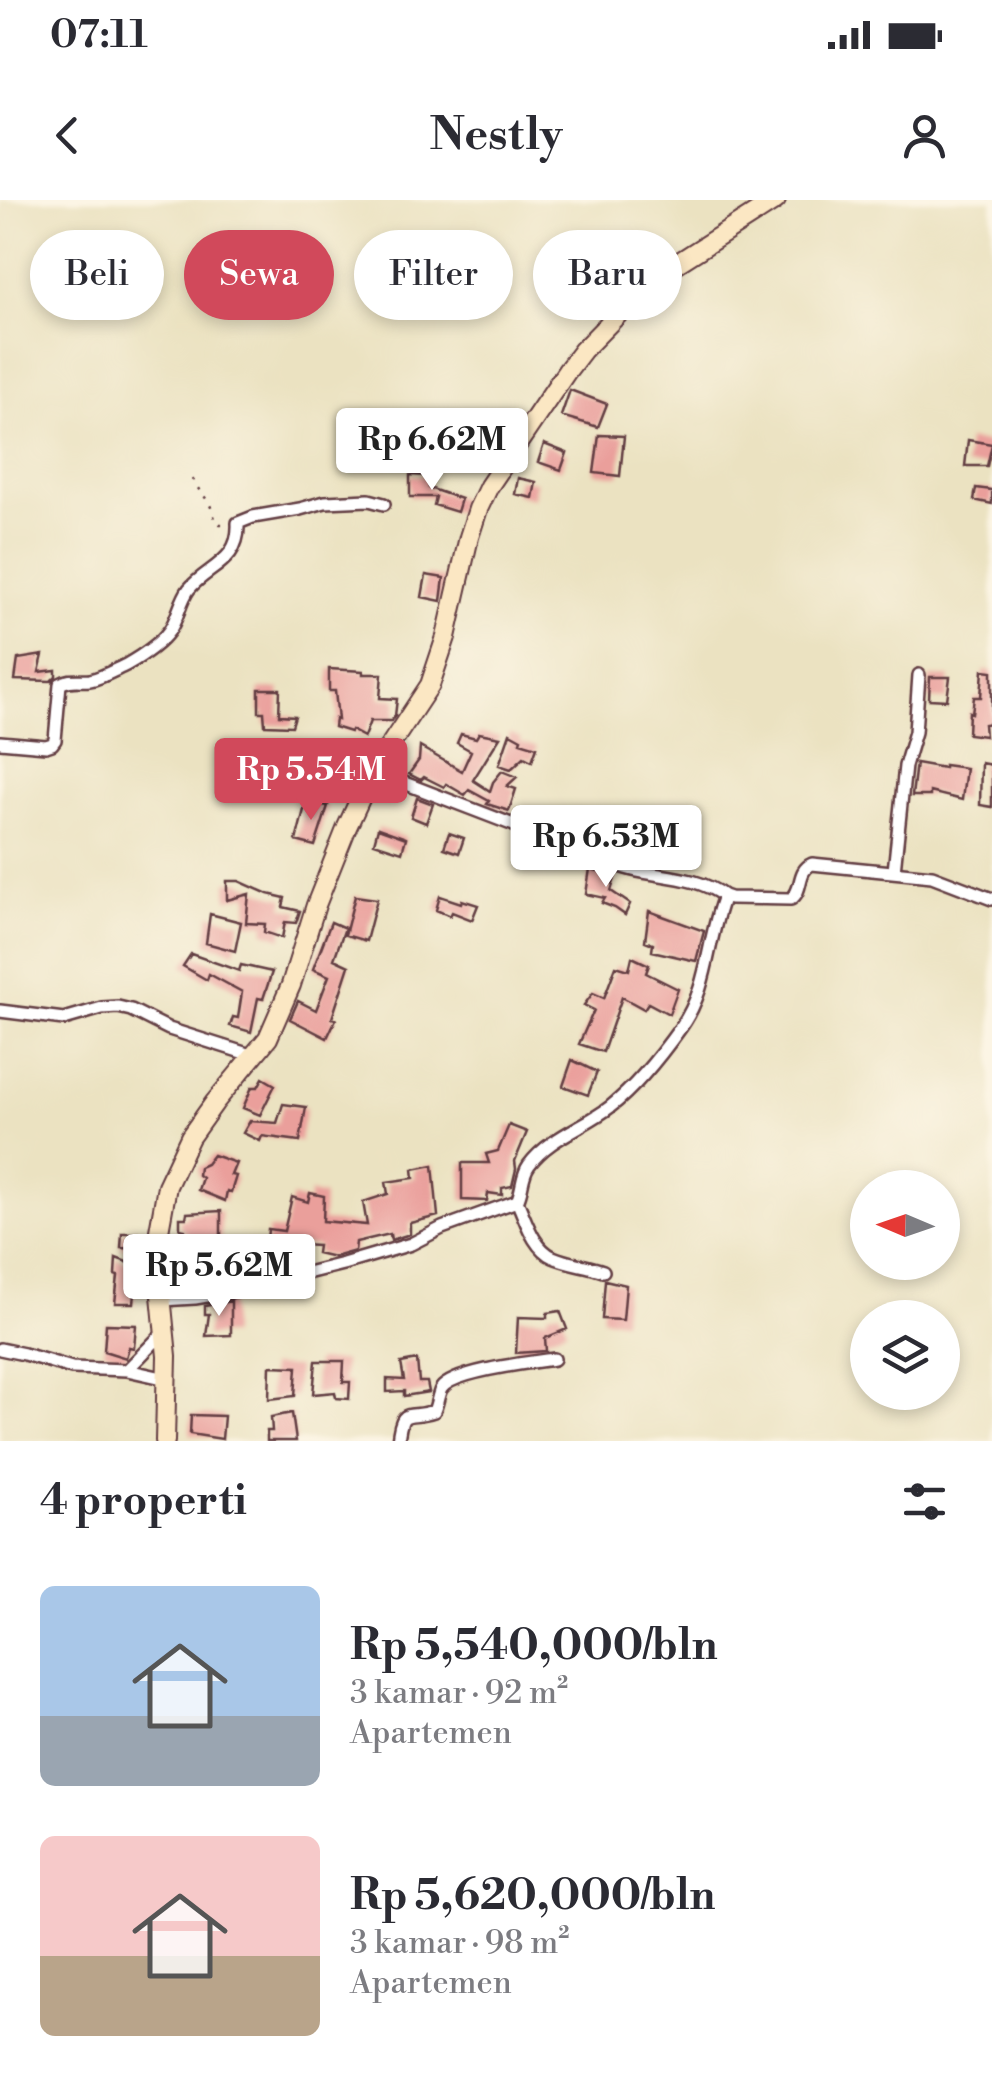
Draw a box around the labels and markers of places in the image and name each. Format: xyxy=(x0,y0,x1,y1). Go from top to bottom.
pin: Rp 6.62M xyxy=(329,408,535,493)
pin: Rp 5.54M xyxy=(208,738,414,823)
pin: Rp 6.53M xyxy=(503,805,709,890)
pin: Rp 5.62M xyxy=(116,1234,322,1319)

